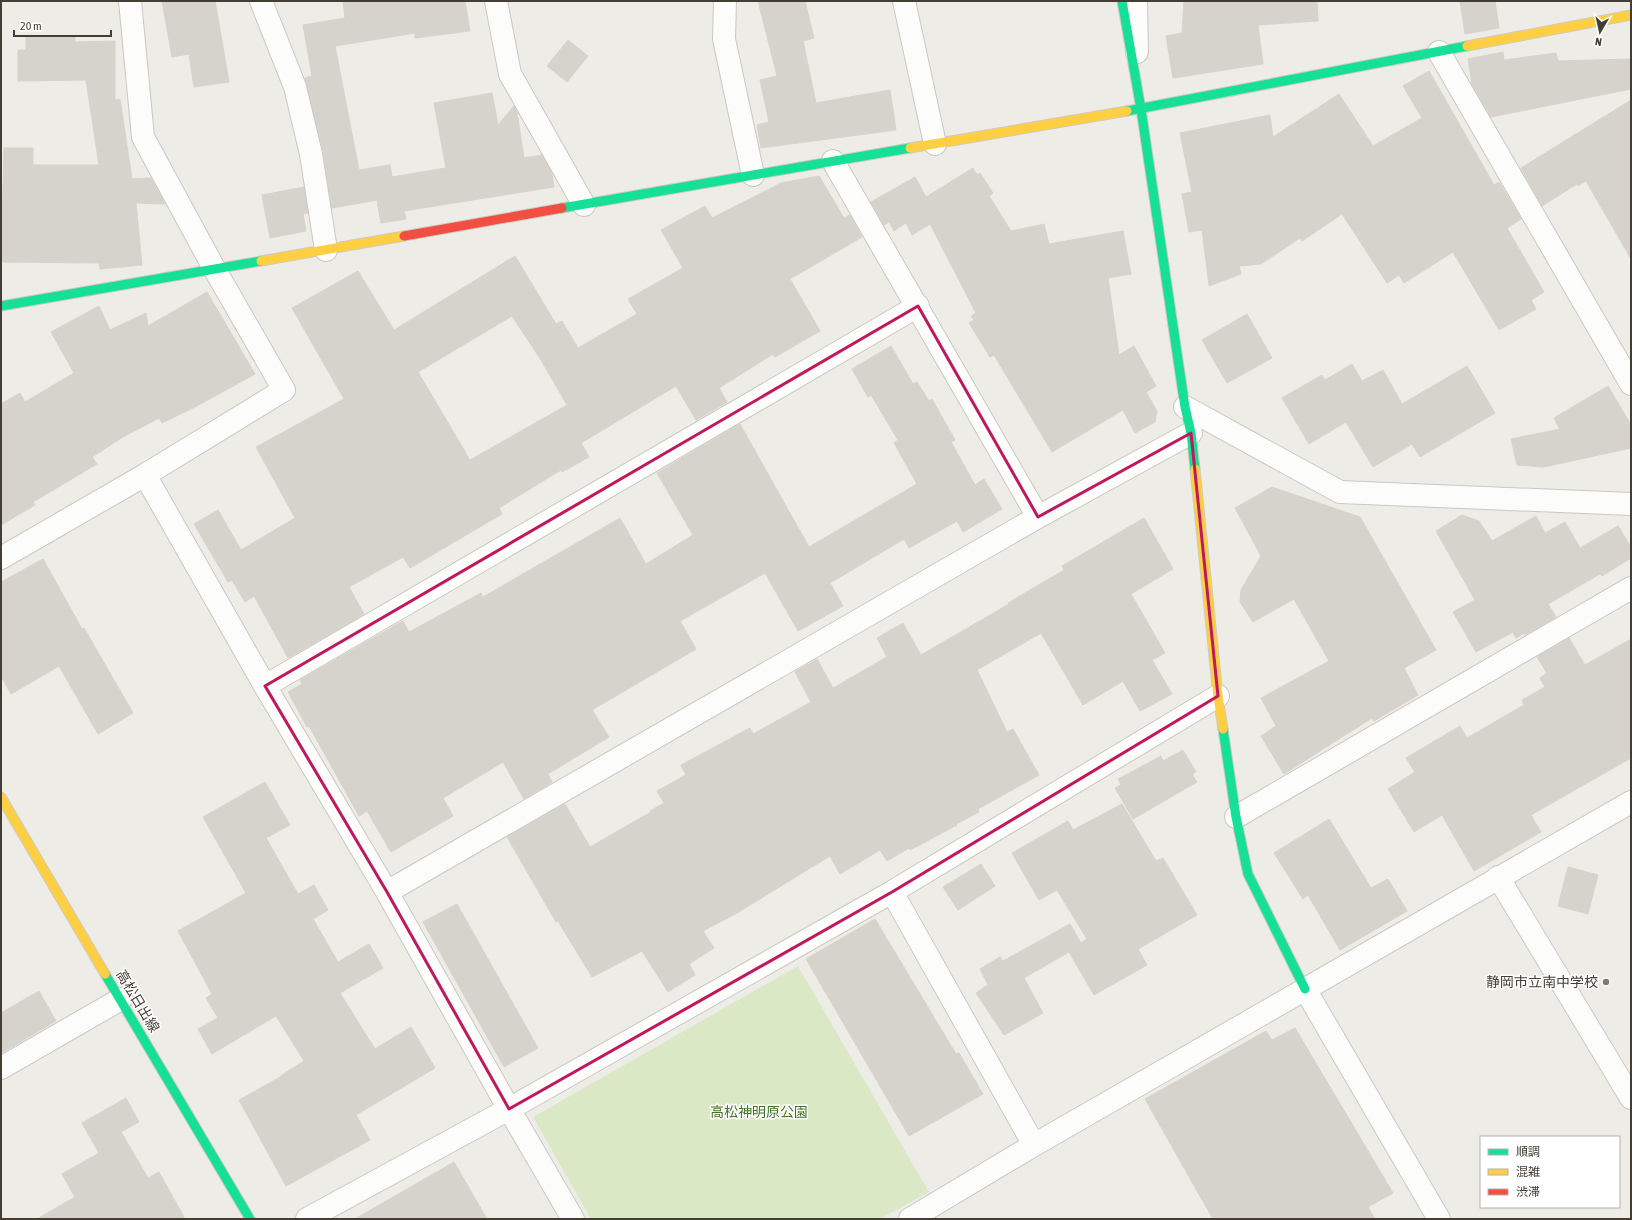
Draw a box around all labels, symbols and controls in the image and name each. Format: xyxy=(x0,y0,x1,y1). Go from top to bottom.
scale bar xyxy=(14,12,111,38)
north arrow xyxy=(1580,12,1620,52)
text: 20 m xyxy=(20,19,42,33)
text: N xyxy=(1594,35,1603,48)
street label: 高松日出線 xyxy=(113,967,163,1035)
place label: 静岡市立南中学校 xyxy=(1486,974,1598,990)
marker: 静岡市立南中学校 xyxy=(1601,977,1611,987)
park label: 高松神明原公園 xyxy=(710,1104,808,1120)
legend xyxy=(1480,1136,1620,1208)
text: 順調 xyxy=(1516,1145,1540,1159)
text: 混雑 xyxy=(1516,1165,1540,1179)
text: 渋滞 xyxy=(1516,1185,1540,1199)

